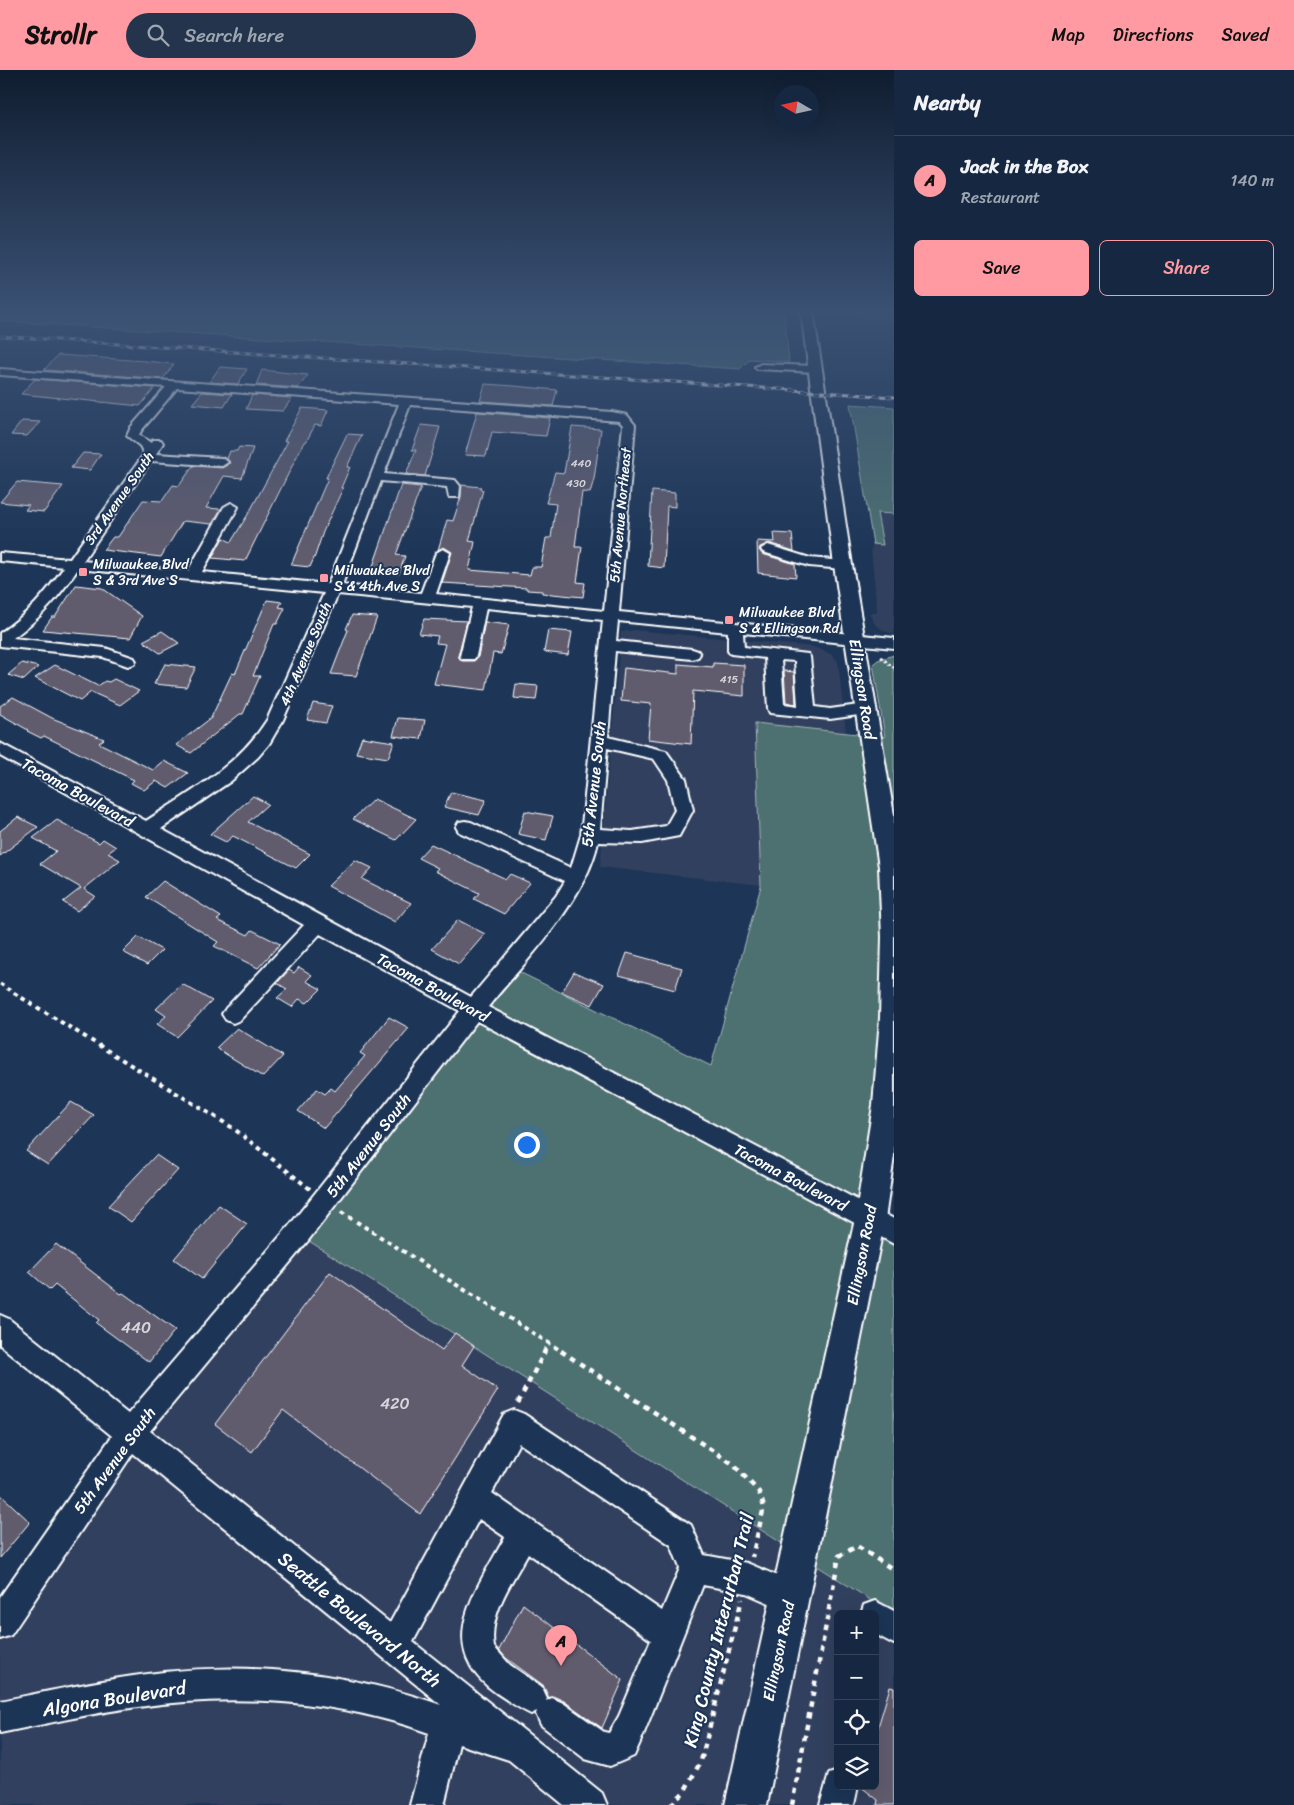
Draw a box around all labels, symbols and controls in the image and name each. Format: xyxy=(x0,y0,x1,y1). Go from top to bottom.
search box xyxy=(126,13,476,58)
text: Strollr xyxy=(25,14,96,56)
text: Search here xyxy=(184,19,284,52)
text: Map xyxy=(1052,19,1085,51)
text: Directions xyxy=(1113,19,1194,51)
text: Saved xyxy=(1222,19,1269,51)
icon: search xyxy=(144,21,172,49)
text: Nearby xyxy=(914,84,980,122)
north arrow xyxy=(774,85,819,130)
text: Jack in the Box xyxy=(961,150,1088,183)
text: A xyxy=(925,166,935,195)
text: 140 m xyxy=(1231,166,1274,195)
text: Restaurant xyxy=(961,183,1040,212)
button: Save xyxy=(914,240,1089,296)
button: Share xyxy=(1099,240,1274,296)
street label: 5th Avenue Northeast xyxy=(602,445,639,584)
street label: 3rd Avenue South xyxy=(78,446,161,550)
house number: 440 xyxy=(571,454,591,473)
house number: 430 xyxy=(566,474,586,493)
place label: Milwaukee Blvd S & 3rd Ave S xyxy=(93,552,190,593)
place label: Milwaukee Blvd S & 4th Ave S xyxy=(334,558,431,599)
marker: Milwaukee Blvd S & 3rd Ave S xyxy=(77,566,89,578)
marker: Milwaukee Blvd S & 4th Ave S xyxy=(318,572,330,584)
street label: 4th Avenue South xyxy=(272,598,339,710)
place label: Milwaukee Blvd S & Ellingson Rd xyxy=(739,600,841,641)
marker: Milwaukee Blvd S & Ellingson Rd xyxy=(723,614,735,626)
street label: Ellingson Road xyxy=(840,637,885,743)
house number: 415 xyxy=(720,670,738,689)
street label: 5th Avenue South xyxy=(572,720,615,849)
street label: Tacoma Boulevard xyxy=(16,749,141,836)
street label: Tacoma Boulevard xyxy=(371,944,496,1031)
street label: 5th Avenue South xyxy=(318,1086,419,1204)
your location xyxy=(514,1132,540,1158)
street label: Tacoma Boulevard xyxy=(728,1135,854,1220)
street label: Ellingson Road xyxy=(838,1201,886,1308)
house number: 440 xyxy=(121,1313,151,1342)
house number: 420 xyxy=(380,1389,410,1418)
street label: 5th Avenue South xyxy=(65,1401,163,1520)
street label: King County Interurban Trail xyxy=(673,1509,764,1751)
street label: Seattle Boulevard North xyxy=(270,1543,449,1696)
street label: Ellingson Road xyxy=(754,1597,804,1704)
map controls xyxy=(834,1610,879,1790)
button: + xyxy=(834,1610,879,1655)
pin: A xyxy=(545,1625,577,1666)
button: − xyxy=(834,1655,879,1700)
street label: Algona Boulevard xyxy=(39,1671,190,1726)
button: locate xyxy=(834,1700,879,1745)
button: layers xyxy=(834,1745,879,1790)

